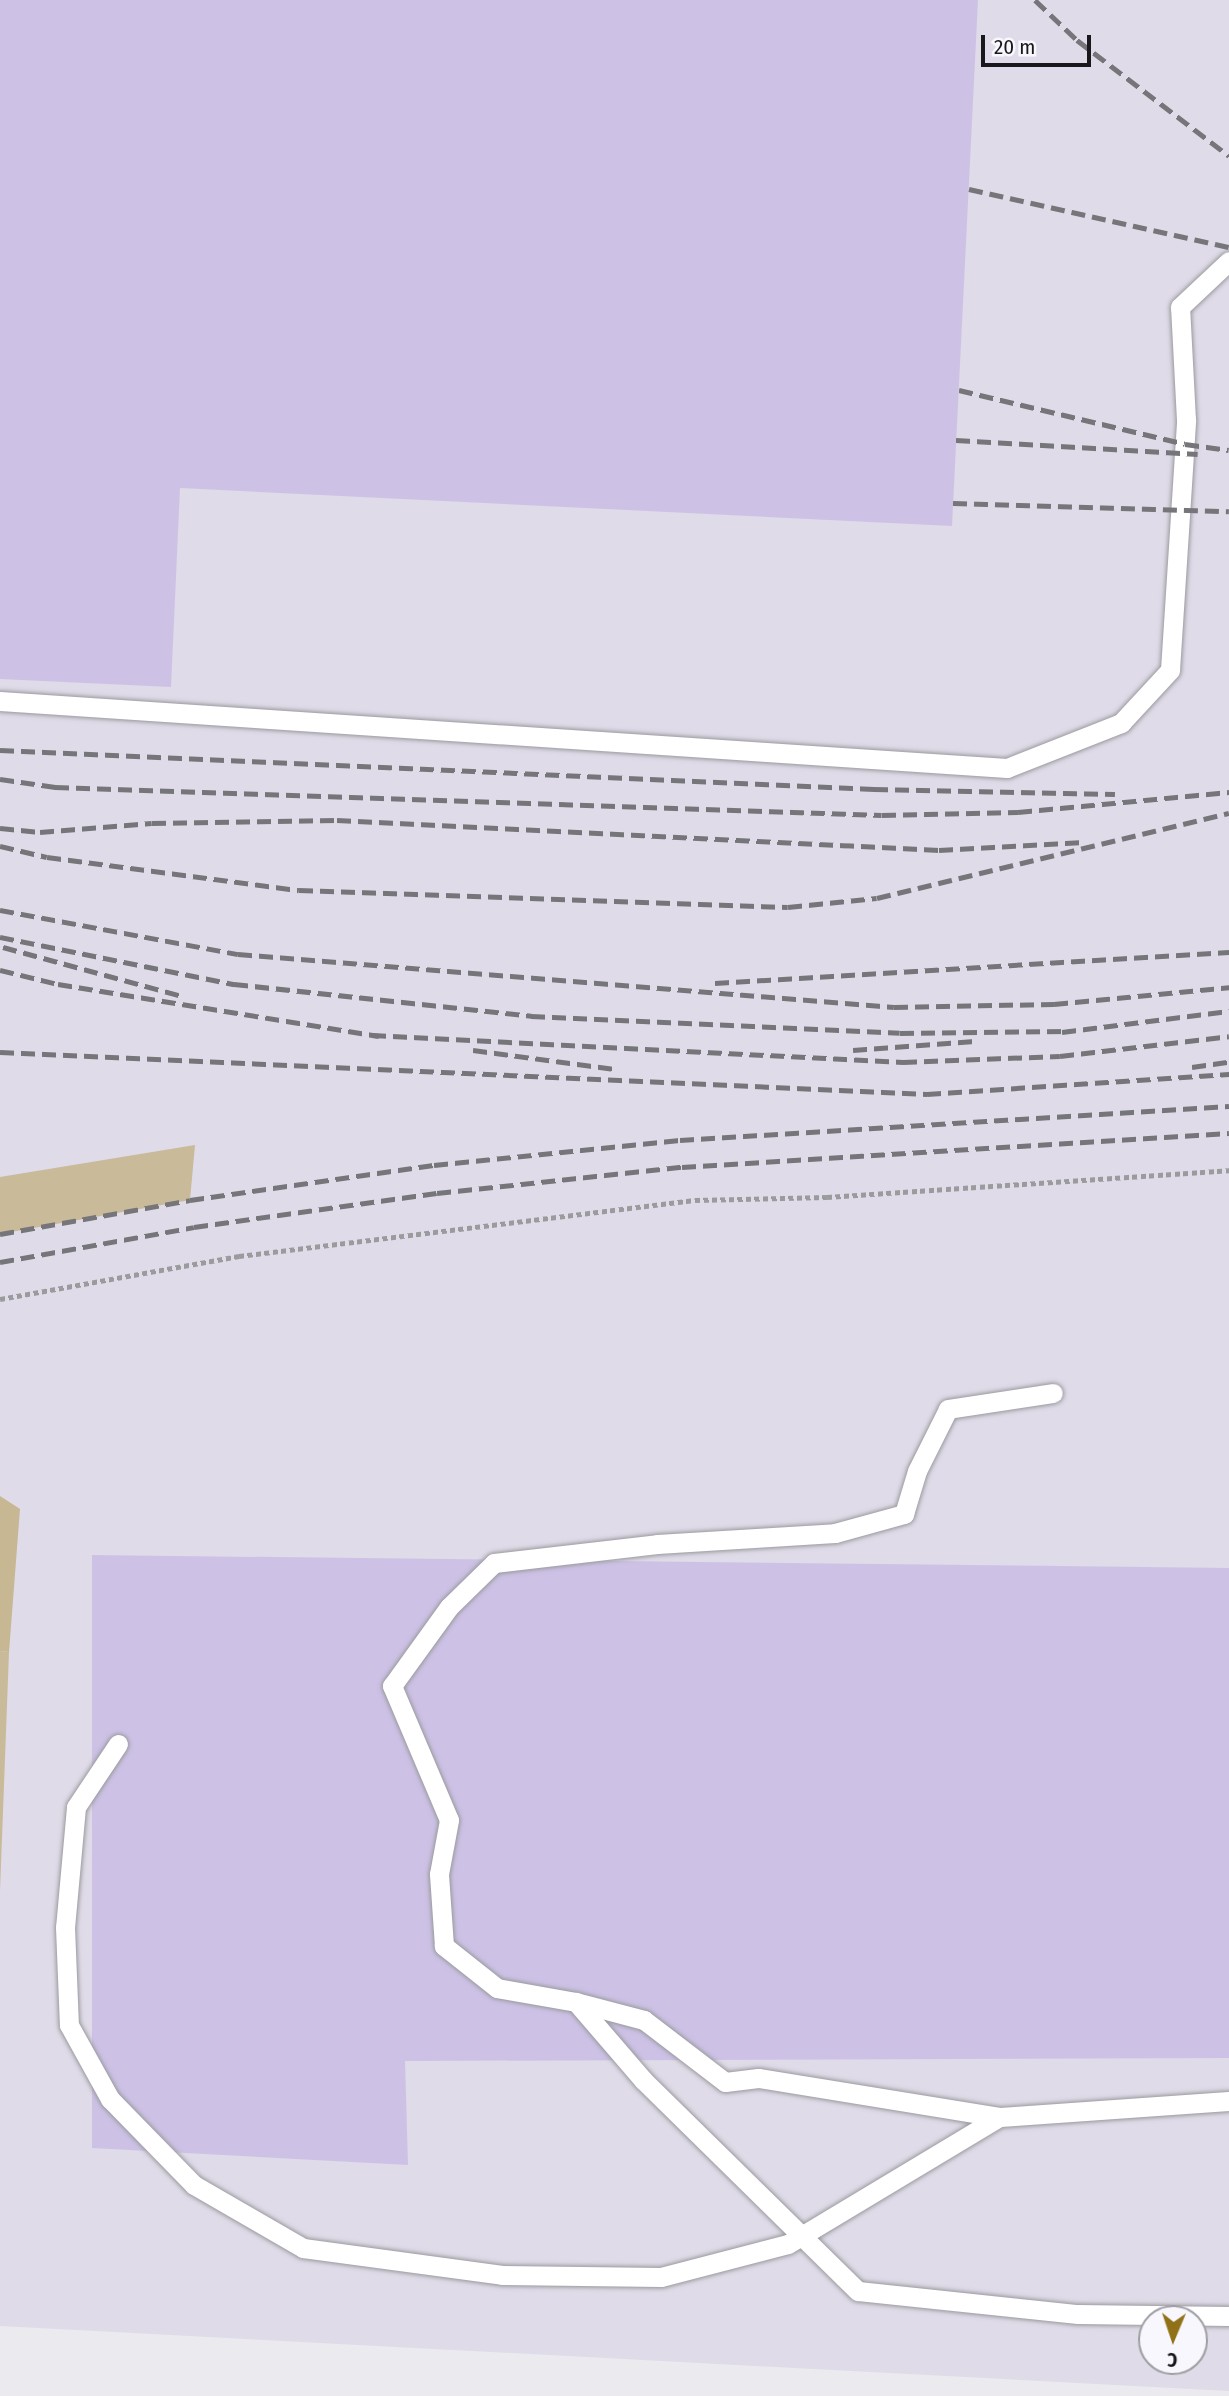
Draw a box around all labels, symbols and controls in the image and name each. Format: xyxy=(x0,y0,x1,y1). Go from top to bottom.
scale bar xyxy=(984,21,1094,65)
text: 20 m xyxy=(994,34,1035,60)
north arrow xyxy=(1138,2305,1208,2375)
text: С xyxy=(1167,2348,1178,2371)

